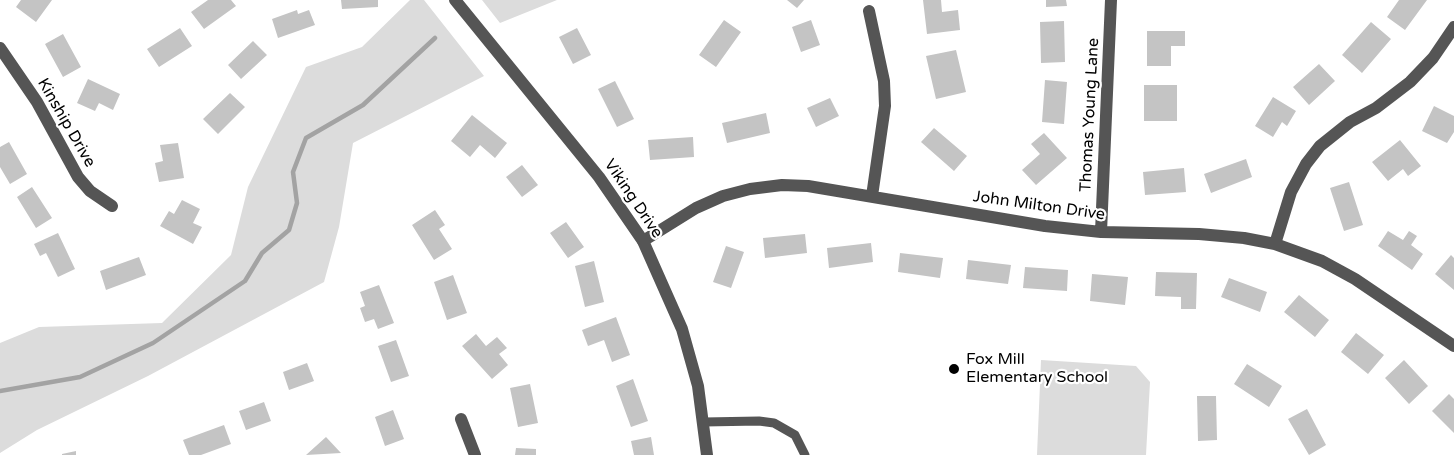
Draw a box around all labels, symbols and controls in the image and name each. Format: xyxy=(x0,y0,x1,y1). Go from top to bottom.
street label: Thomas Young Lane xyxy=(1076,38,1104,192)
street label: Kinship Drive xyxy=(33,75,99,171)
street label: Viking Drive xyxy=(600,156,666,242)
street label: John Milton Drive xyxy=(972,187,1106,225)
place label: Fox Mill Elementary School xyxy=(966,350,1108,388)
marker: Fox Mill Elementary School xyxy=(947,362,961,376)

